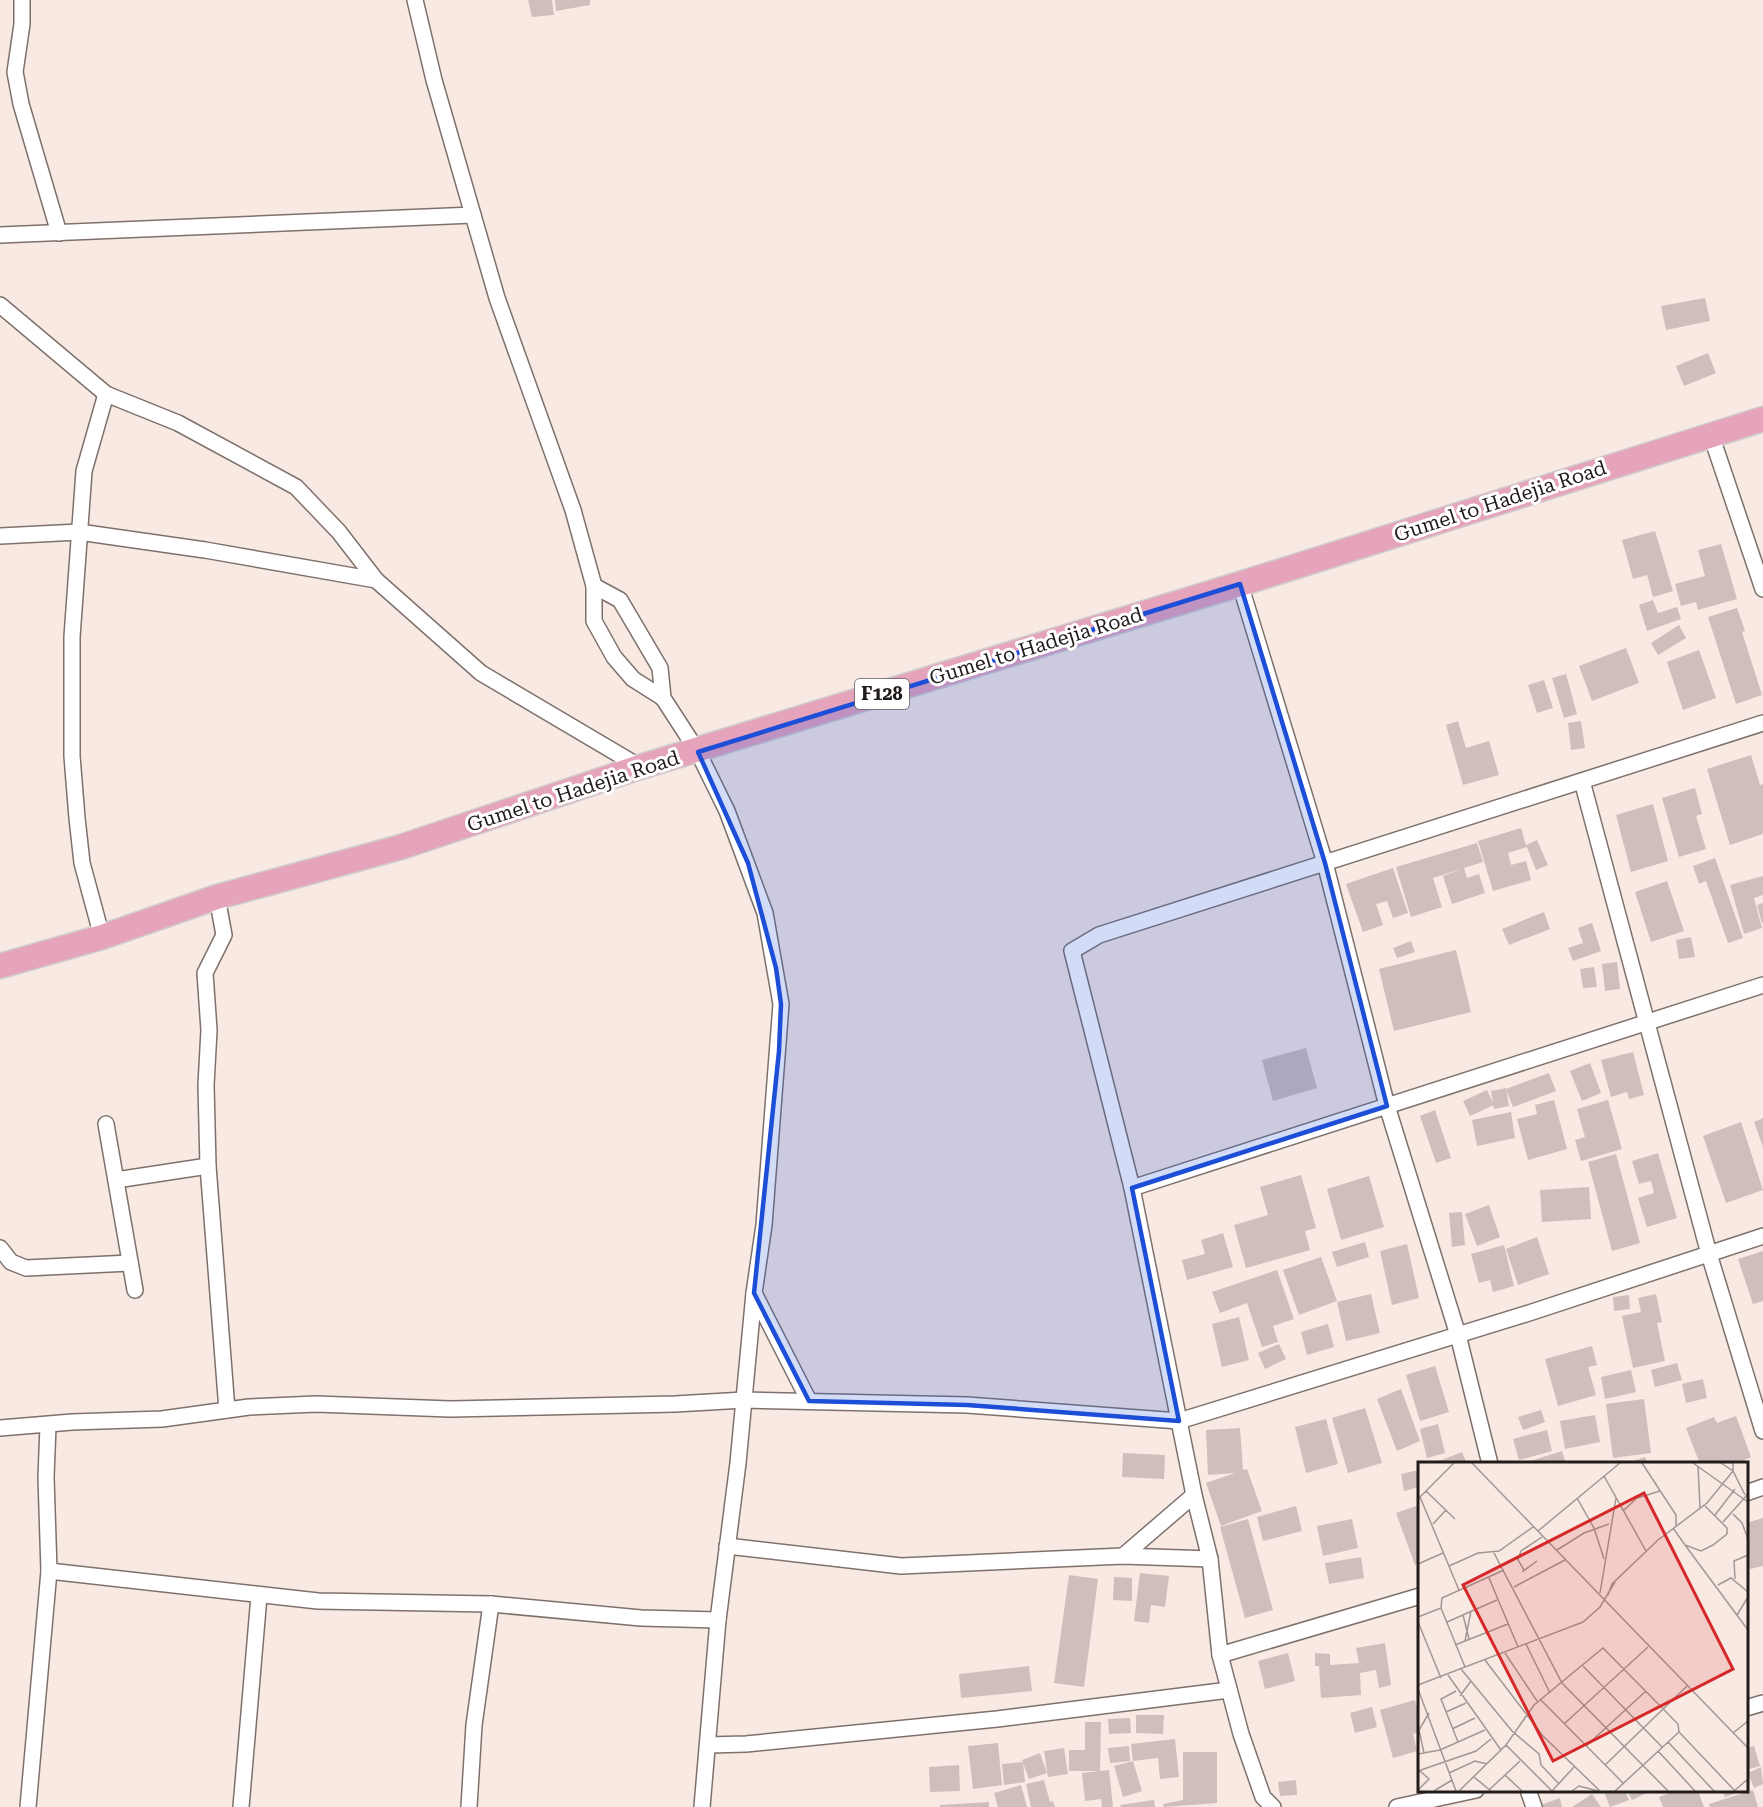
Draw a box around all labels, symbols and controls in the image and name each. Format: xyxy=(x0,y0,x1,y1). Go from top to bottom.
street label: Gumel to Hadejia Road xyxy=(1391,455,1609,547)
street label: Gumel to Hadejia Road xyxy=(926,602,1146,690)
road number: F128 xyxy=(855,679,909,709)
street label: Gumel to Hadejia Road xyxy=(464,745,682,837)
inset map xyxy=(1418,1462,1748,1792)

